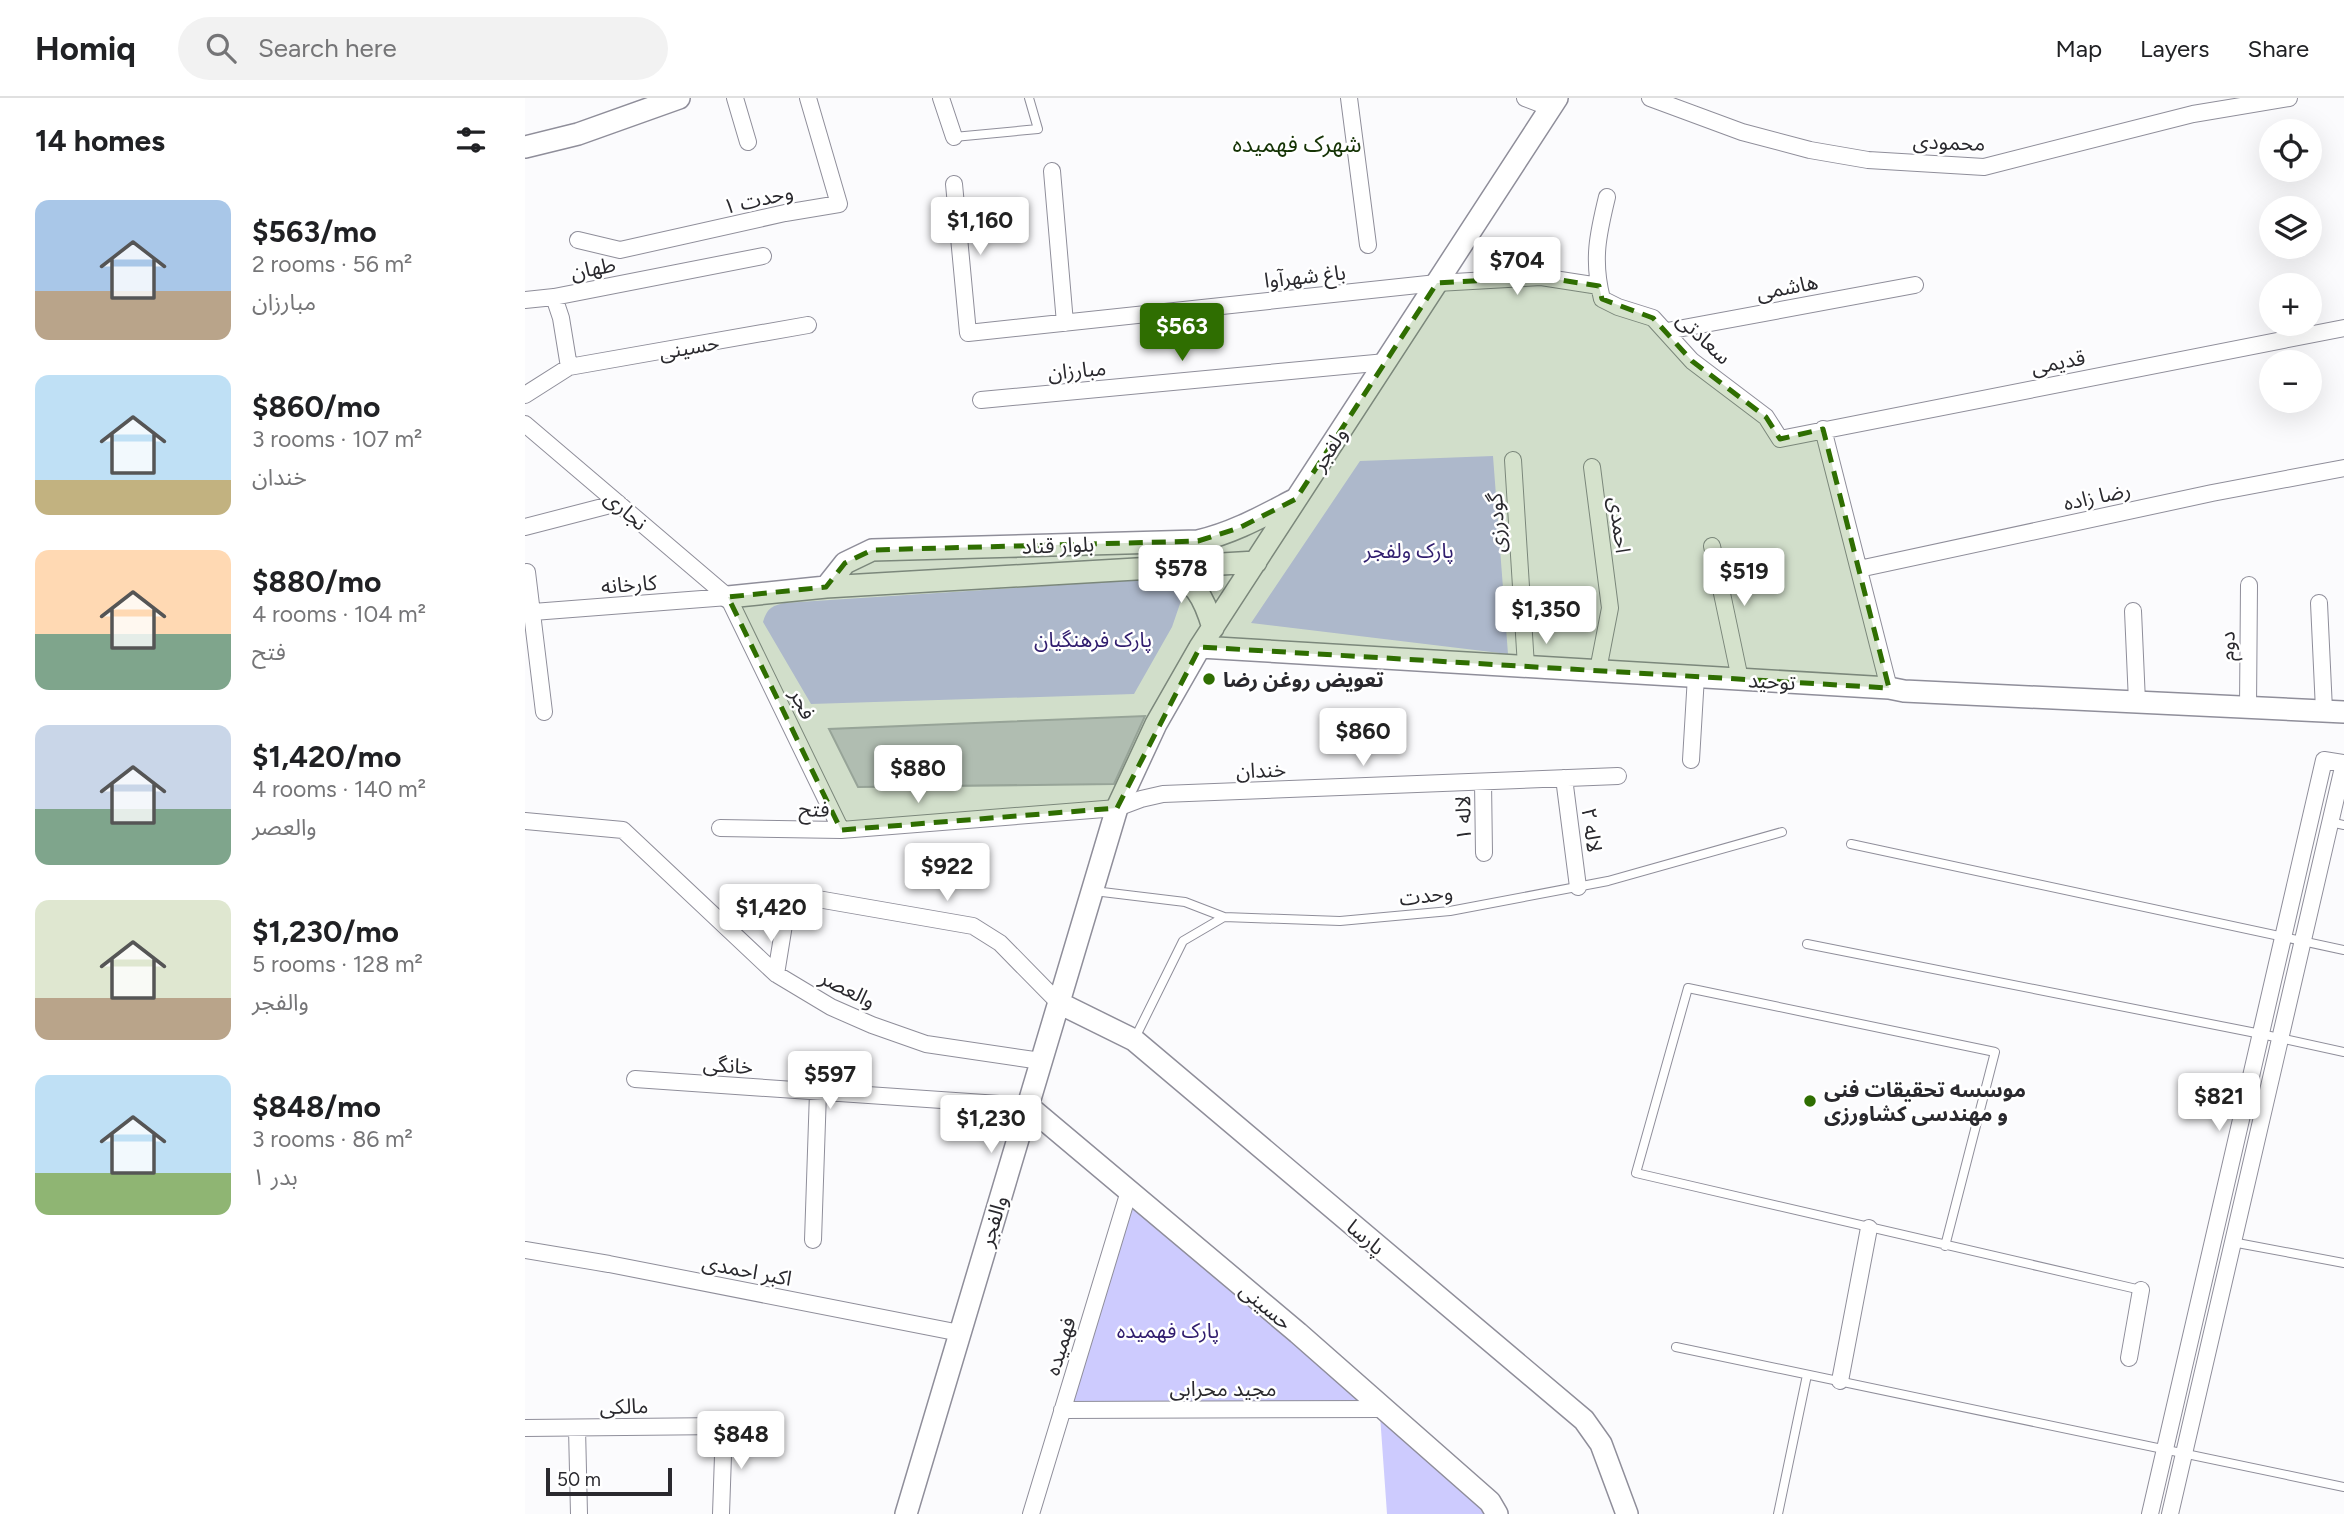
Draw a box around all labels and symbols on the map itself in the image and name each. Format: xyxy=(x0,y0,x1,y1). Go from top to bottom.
street label: محمودی xyxy=(1912,128,1986,156)
district label: شهرک فهمیده xyxy=(1232,130,1362,158)
street label: وحدت ۱ xyxy=(721,179,795,219)
pin: $1,160 xyxy=(923,198,1037,257)
pin: $704 xyxy=(1476,238,1558,297)
street label: طهان xyxy=(568,251,618,285)
street label: باغ شهرآوا xyxy=(1263,259,1347,296)
street label: هاشمی xyxy=(1754,269,1820,305)
pin: $563 xyxy=(1141,303,1223,363)
street label: سعادتی xyxy=(1672,307,1736,369)
street label: حسینی xyxy=(657,329,721,365)
street label: قدیمی xyxy=(2029,345,2087,379)
street label: مبارزان xyxy=(1047,355,1107,385)
street label: ولفجر xyxy=(1305,423,1352,476)
street label: رضا زاده xyxy=(2061,477,2133,515)
street label: نجاری xyxy=(599,485,653,535)
street label: گودرزی xyxy=(1482,492,1510,554)
street label: احمدی xyxy=(1604,495,1636,555)
street label: بلوار قناد xyxy=(1021,531,1095,559)
park label: پارک ولفجر xyxy=(1363,538,1454,564)
pin: $578 xyxy=(1140,546,1222,605)
pin: $519 xyxy=(1703,548,1785,608)
street label: کارخانه xyxy=(600,570,658,598)
pin: $1,350 xyxy=(1489,587,1603,646)
park label: پارک فرهنگیان xyxy=(1034,627,1152,653)
street label: دوم xyxy=(2214,631,2244,661)
place label: تعویض روغن رضا xyxy=(1223,667,1384,692)
street label: توحید xyxy=(1748,667,1796,695)
marker: تعویض روغن رضا xyxy=(1201,671,1217,687)
street label: فجر xyxy=(785,684,821,723)
pin: $860 xyxy=(1322,708,1404,768)
pin: $880 xyxy=(877,746,959,805)
street label: خندان xyxy=(1236,757,1286,783)
street label: لاله ۱ xyxy=(1450,795,1476,841)
street label: فتح xyxy=(798,796,830,825)
street label: لاله ۲ xyxy=(1576,806,1608,854)
pin: $922 xyxy=(906,844,988,903)
street label: وحدت xyxy=(1398,879,1454,911)
pin: $1,420 xyxy=(714,884,828,944)
street label: والعصر xyxy=(815,964,880,1014)
street label: خانگی xyxy=(702,1051,754,1079)
pin: $597 xyxy=(789,1052,871,1111)
pin: $821 xyxy=(2178,1074,2260,1133)
place label: موسسه تحقیقات فنی و مهندسی کشاورزی xyxy=(1824,1077,2026,1126)
marker: موسسه تحقیقات فنی و مهندسی کشاورزی xyxy=(1802,1093,1818,1109)
pin: $1,230 xyxy=(934,1096,1048,1155)
street label: والفجر xyxy=(973,1193,1013,1250)
street label: پارسا xyxy=(1341,1214,1390,1261)
street label: اکبر احمدی xyxy=(700,1249,794,1291)
street label: حسینی xyxy=(1235,1277,1297,1335)
street label: فهمیده xyxy=(1039,1314,1081,1378)
park label: پارک فهمیده xyxy=(1117,1318,1219,1344)
street label: مجید محرابی xyxy=(1170,1376,1276,1401)
street label: مالکی xyxy=(599,1393,649,1419)
pin: $848 xyxy=(700,1412,782,1471)
scale bar xyxy=(546,1465,672,1497)

